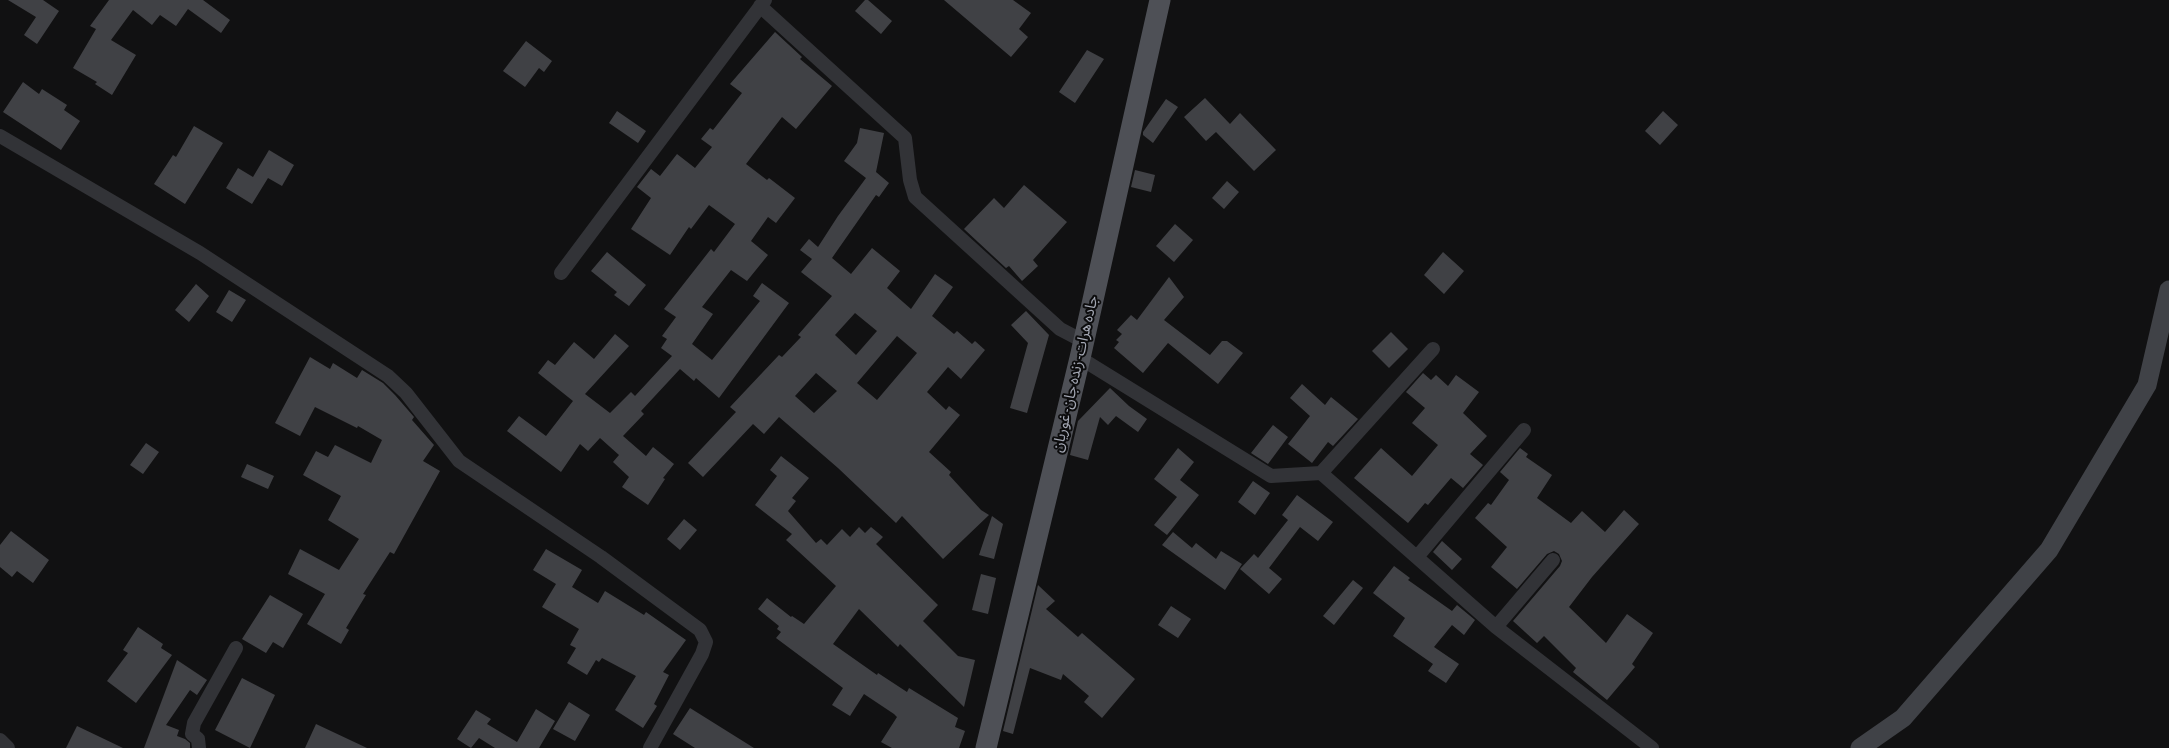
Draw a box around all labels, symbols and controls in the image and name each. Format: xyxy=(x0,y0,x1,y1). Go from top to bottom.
street label: جاده هرات- زنده جان- غوریان xyxy=(1048,294,1102,454)

